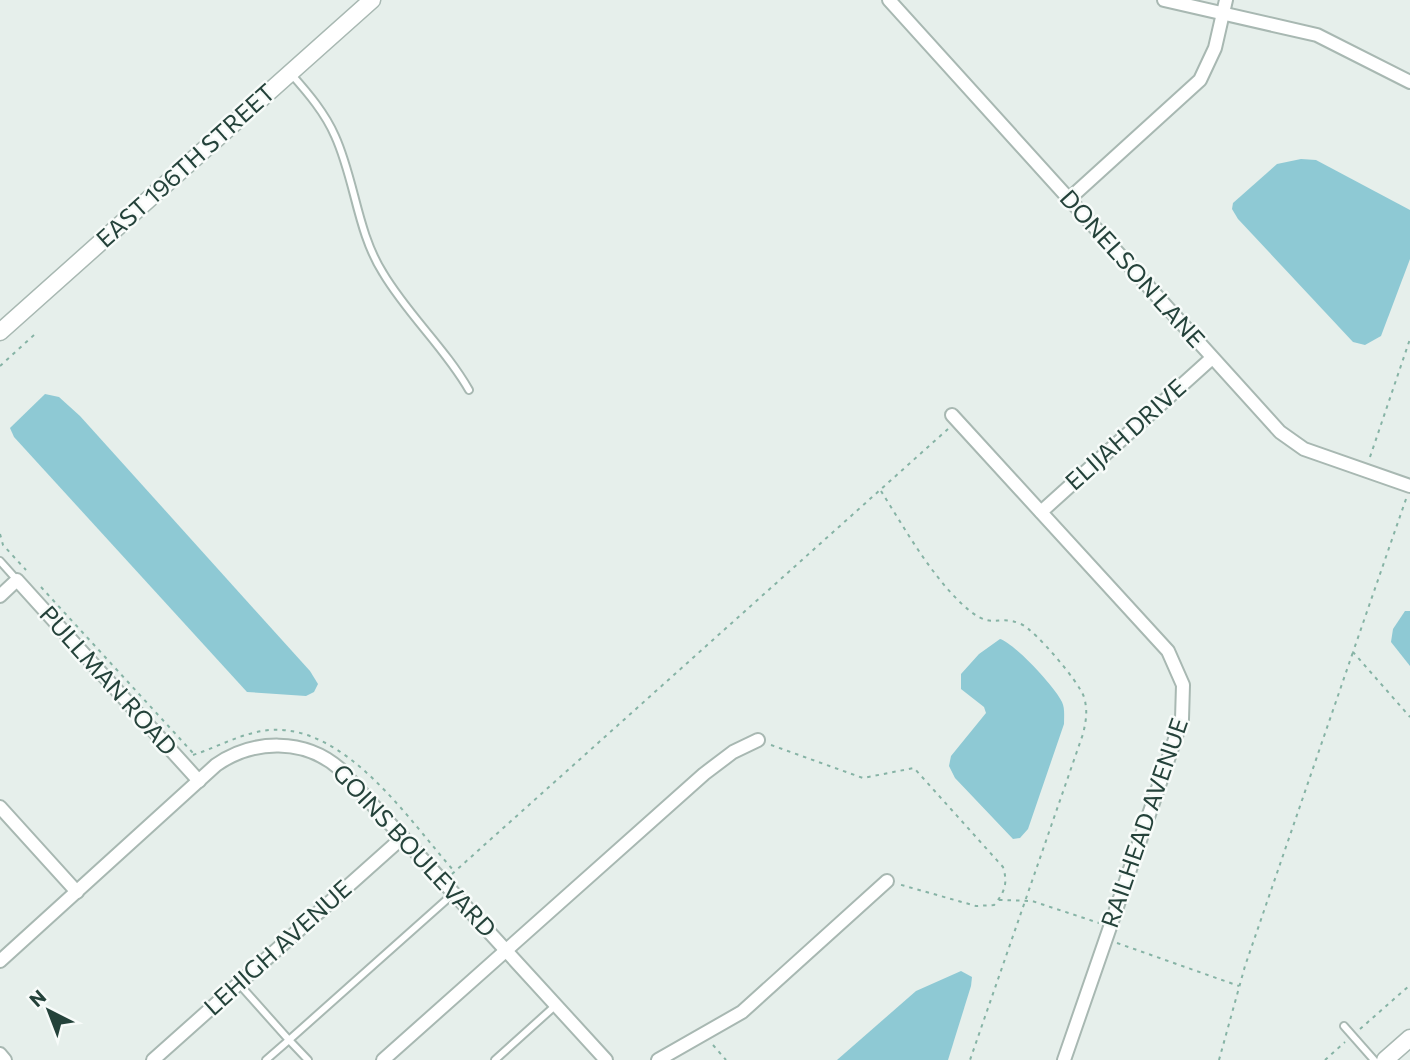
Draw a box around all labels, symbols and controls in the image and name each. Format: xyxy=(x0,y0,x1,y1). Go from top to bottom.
street label: EAST 196TH STREET xyxy=(90,77,280,253)
street label: DONELSON LANE xyxy=(1055,183,1212,353)
street label: ELIJAH DRIVE xyxy=(1059,372,1191,496)
street label: PULLMAN ROAD xyxy=(34,599,184,761)
street label: RAILHEAD AVENUE xyxy=(1094,714,1193,931)
street label: GOINS BOULEVARD xyxy=(327,757,503,943)
street label: LEHIGH AVENUE xyxy=(197,873,357,1021)
north arrow xyxy=(14,976,84,1046)
text: N xyxy=(24,985,50,1011)

